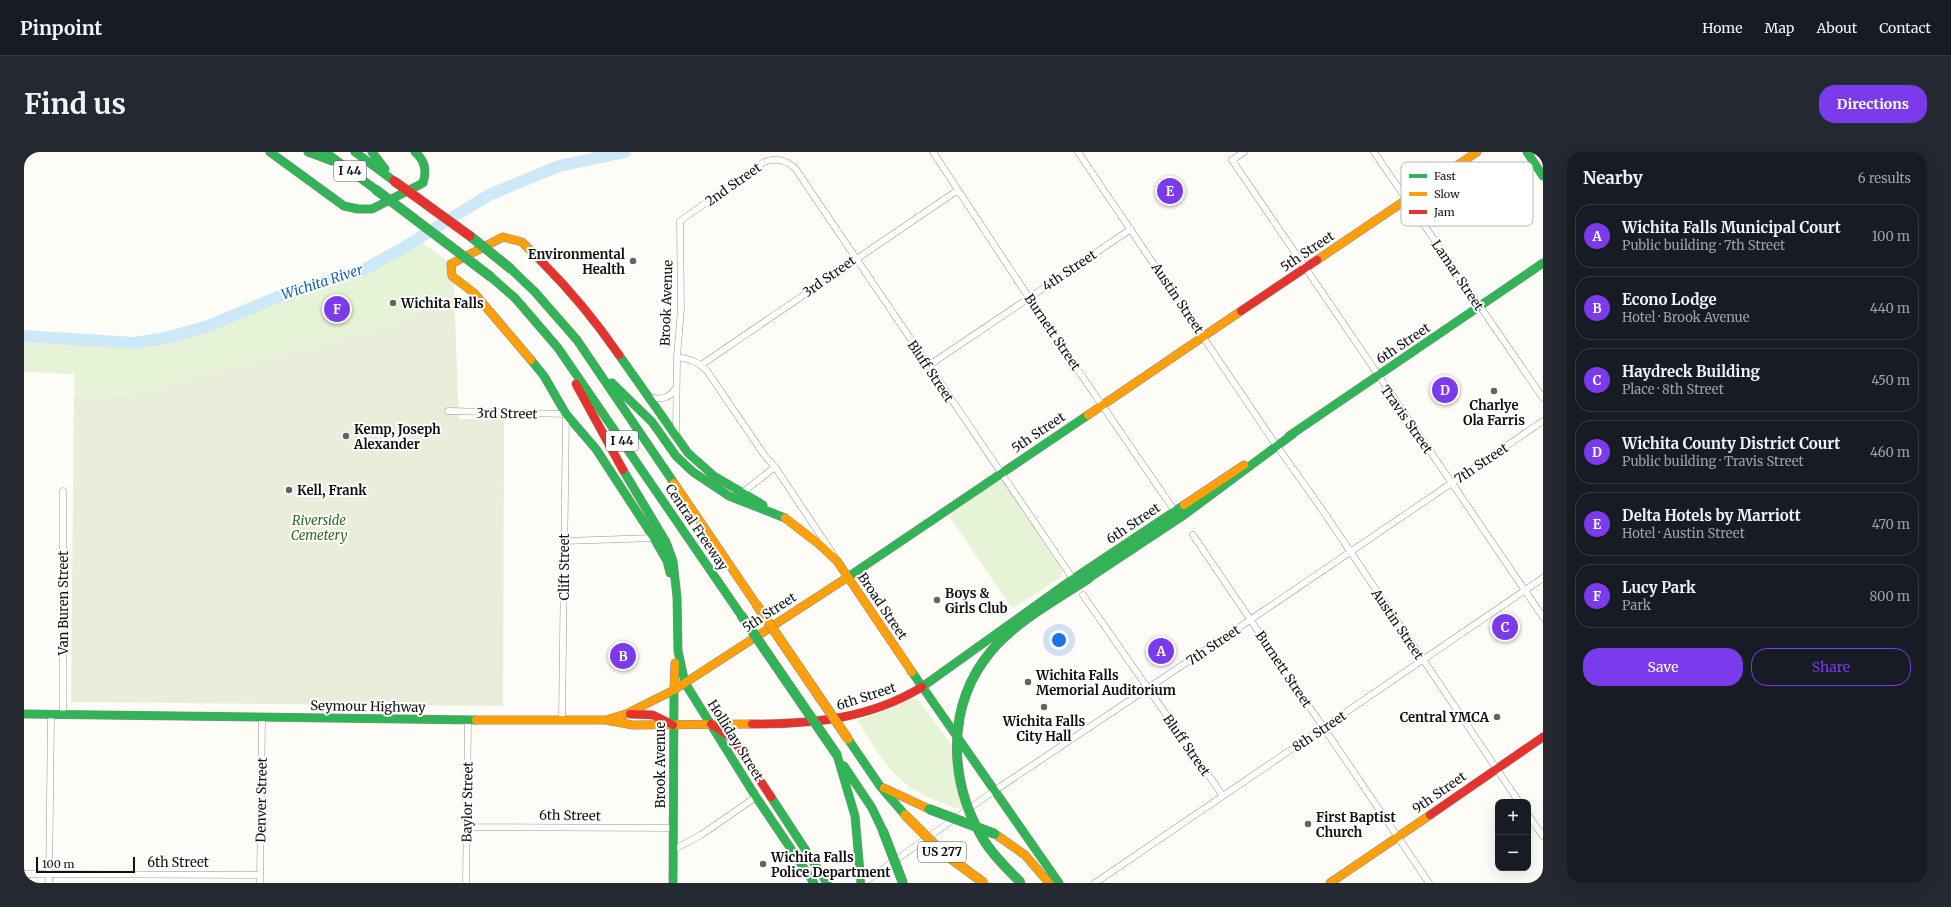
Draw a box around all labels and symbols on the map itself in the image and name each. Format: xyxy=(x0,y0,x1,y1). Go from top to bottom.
street label: 2nd Street xyxy=(702,159,765,210)
road number: I 44 xyxy=(334,161,366,181)
legend xyxy=(1401,162,1533,226)
text: Fast xyxy=(1434,169,1457,183)
pin: E xyxy=(1157,176,1183,206)
text: Slow xyxy=(1434,187,1460,201)
text: Jam xyxy=(1433,205,1455,219)
street label: 5th Street xyxy=(1277,227,1337,276)
street label: Lamar Street xyxy=(1428,237,1487,314)
place label: Environmental Health xyxy=(528,246,625,278)
street label: 4th Street xyxy=(1039,246,1100,295)
street label: 3rd Street xyxy=(800,252,859,301)
marker: Environmental Health xyxy=(628,256,638,266)
street label: Brook Avenue xyxy=(656,259,677,347)
street label: Austin Street xyxy=(1147,259,1207,337)
water label: Wichita River xyxy=(279,260,365,304)
street label: Burnett Street xyxy=(1021,291,1084,374)
pin: F xyxy=(324,294,350,324)
place label: Wichita Falls xyxy=(400,295,484,312)
marker: Wichita Falls xyxy=(388,298,398,308)
street label: 6th Street xyxy=(1373,319,1434,368)
street label: Bluff Street xyxy=(904,337,957,405)
pin: D xyxy=(1432,375,1458,405)
street label: Travis Street xyxy=(1377,382,1436,457)
marker: Charlye Ola Farris xyxy=(1489,386,1499,396)
place label: Charlye Ola Farris xyxy=(1463,397,1525,429)
street label: 3rd Street xyxy=(476,404,538,423)
street label: 5th Street xyxy=(1008,408,1068,457)
place label: Kemp, Joseph Alexander xyxy=(353,421,441,453)
marker: Kemp, Joseph Alexander xyxy=(341,431,351,441)
road number: I 44 xyxy=(606,431,638,451)
street label: 7th Street xyxy=(1451,439,1511,488)
street label: Central Freeway xyxy=(661,481,732,574)
place label: Kell, Frank xyxy=(297,482,367,499)
marker: Kell, Frank xyxy=(284,485,294,495)
street label: 6th Street xyxy=(1103,499,1164,548)
park label: Riverside Cemetery xyxy=(291,512,347,544)
street label: Clift Street xyxy=(556,533,573,601)
street label: Van Buren Street xyxy=(55,551,72,656)
street label: Broad Street xyxy=(854,570,911,643)
place label: Boys & Girls Club xyxy=(945,585,1007,617)
street label: Austin Street xyxy=(1367,585,1427,663)
street label: 5th Street xyxy=(739,589,799,636)
marker: Boys & Girls Club xyxy=(932,595,942,605)
pin: C xyxy=(1492,612,1518,642)
street label: 7th Street xyxy=(1183,621,1243,670)
street label: Burnett Street xyxy=(1252,628,1315,711)
your location xyxy=(1049,630,1069,650)
pin: A xyxy=(1148,636,1174,666)
pin: B xyxy=(610,641,636,671)
place label: Wichita Falls Memorial Auditorium xyxy=(1035,667,1176,699)
marker: Wichita Falls Memorial Auditorium xyxy=(1023,677,1033,687)
street label: 6th Street xyxy=(834,679,898,714)
street label: Seymour Highway xyxy=(310,697,426,716)
street label: Holliday Street xyxy=(704,697,767,784)
marker: Wichita Falls City Hall xyxy=(1039,702,1049,712)
street label: 8th Street xyxy=(1289,707,1350,756)
place label: Central YMCA xyxy=(1400,709,1490,726)
street label: Bluff Street xyxy=(1159,711,1214,779)
marker: Central YMCA xyxy=(1492,712,1502,722)
place label: Wichita Falls City Hall xyxy=(1002,713,1086,745)
street label: Brook Avenue xyxy=(652,722,669,808)
street label: Denver Street xyxy=(252,757,271,843)
street label: Baylor Street xyxy=(458,762,477,843)
street label: 9th Street xyxy=(1409,768,1469,817)
street label: 6th Street xyxy=(539,806,601,825)
place label: First Baptist Church xyxy=(1316,809,1396,841)
marker: First Baptist Church xyxy=(1303,819,1313,829)
road number: US 277 xyxy=(918,842,966,862)
place label: Wichita Falls Police Department xyxy=(770,849,891,881)
street label: 6th Street xyxy=(147,854,209,871)
scale bar xyxy=(36,855,135,874)
marker: Wichita Falls Police Department xyxy=(758,859,768,869)

